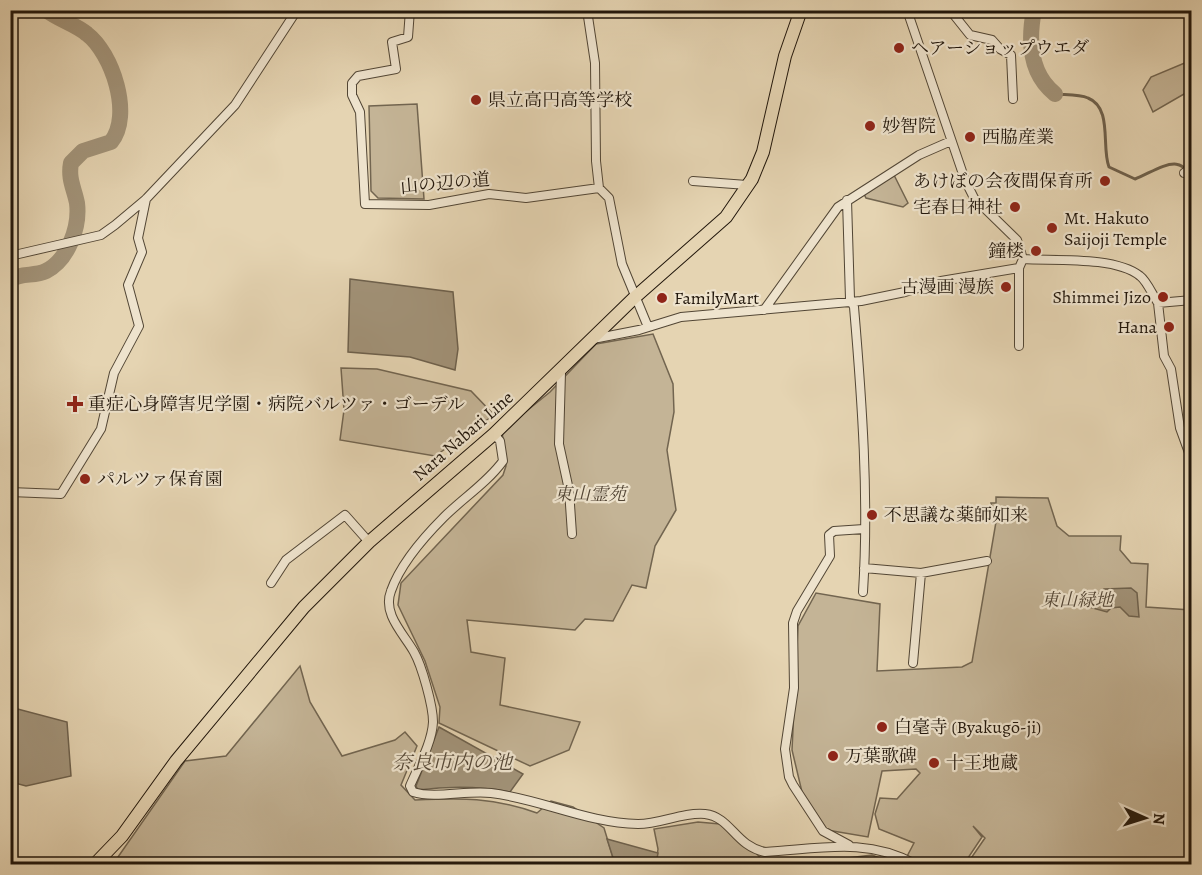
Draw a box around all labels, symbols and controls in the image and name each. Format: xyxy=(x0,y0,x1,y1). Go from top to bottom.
place label: ヘアーショップウエダ xyxy=(911,36,1089,60)
marker: ヘアーショップウエダ xyxy=(892,41,906,55)
place label: 県立高円高等学校 xyxy=(488,88,632,112)
marker: 県立高円高等学校 xyxy=(469,93,483,107)
place label: 妙智院 xyxy=(882,114,936,138)
marker: 妙智院 xyxy=(863,119,877,133)
place label: 西脇産業 xyxy=(982,125,1054,149)
marker: 西脇産業 xyxy=(963,130,977,144)
street label: 山の辺の道 xyxy=(399,167,491,199)
place label: あけぼの会夜間保育所 xyxy=(913,169,1093,193)
marker: あけぼの会夜間保育所 xyxy=(1098,174,1112,188)
place label: 宅春日神社 xyxy=(913,195,1003,219)
marker: 宅春日神社 xyxy=(1008,200,1022,214)
place label: Mt. Hakuto Saijoji Temple xyxy=(1064,206,1167,251)
marker: Mt. Hakuto Saijoji Temple xyxy=(1045,221,1059,235)
place label: 鐘楼 xyxy=(988,239,1024,263)
marker: 鐘楼 xyxy=(1029,244,1043,258)
place label: 古漫画 漫族 xyxy=(900,275,994,299)
marker: 古漫画 漫族 xyxy=(999,280,1013,294)
place label: Shimmei Jizo xyxy=(1052,285,1151,309)
place label: FamilyMart xyxy=(674,286,759,310)
marker: Shimmei Jizo xyxy=(1156,290,1170,304)
marker: FamilyMart xyxy=(655,291,669,305)
place label: Hana xyxy=(1117,315,1158,339)
marker: Hana xyxy=(1162,320,1176,334)
street label: Nara Nabari Line xyxy=(408,386,518,486)
place label: 重症心身障害児学園・病院バルツァ・ゴーデル xyxy=(88,392,465,416)
marker: 重症心身障害児学園・病院バルツァ・ゴーデル xyxy=(66,395,84,413)
place label: パルツァ保育園 xyxy=(97,467,223,491)
marker: パルツァ保育園 xyxy=(78,472,92,486)
park label: 東山霊苑 xyxy=(554,482,629,506)
place label: 不思議な薬師如来 xyxy=(884,503,1028,527)
marker: 不思議な薬師如来 xyxy=(865,508,879,522)
park label: 東山緑地 xyxy=(1041,588,1115,612)
place label: 白毫寺 (Byakugō-ji) xyxy=(894,715,1041,739)
marker: 白毫寺 (Byakugō-ji) xyxy=(875,720,889,734)
place label: 万葉歌碑 xyxy=(845,744,917,768)
water label: 奈良市内の池 xyxy=(392,749,514,776)
marker: 万葉歌碑 xyxy=(826,749,840,763)
place label: 十王地蔵 xyxy=(946,751,1018,775)
marker: 十王地蔵 xyxy=(927,756,941,770)
north arrow xyxy=(1115,788,1175,848)
text: N xyxy=(1148,812,1170,825)

